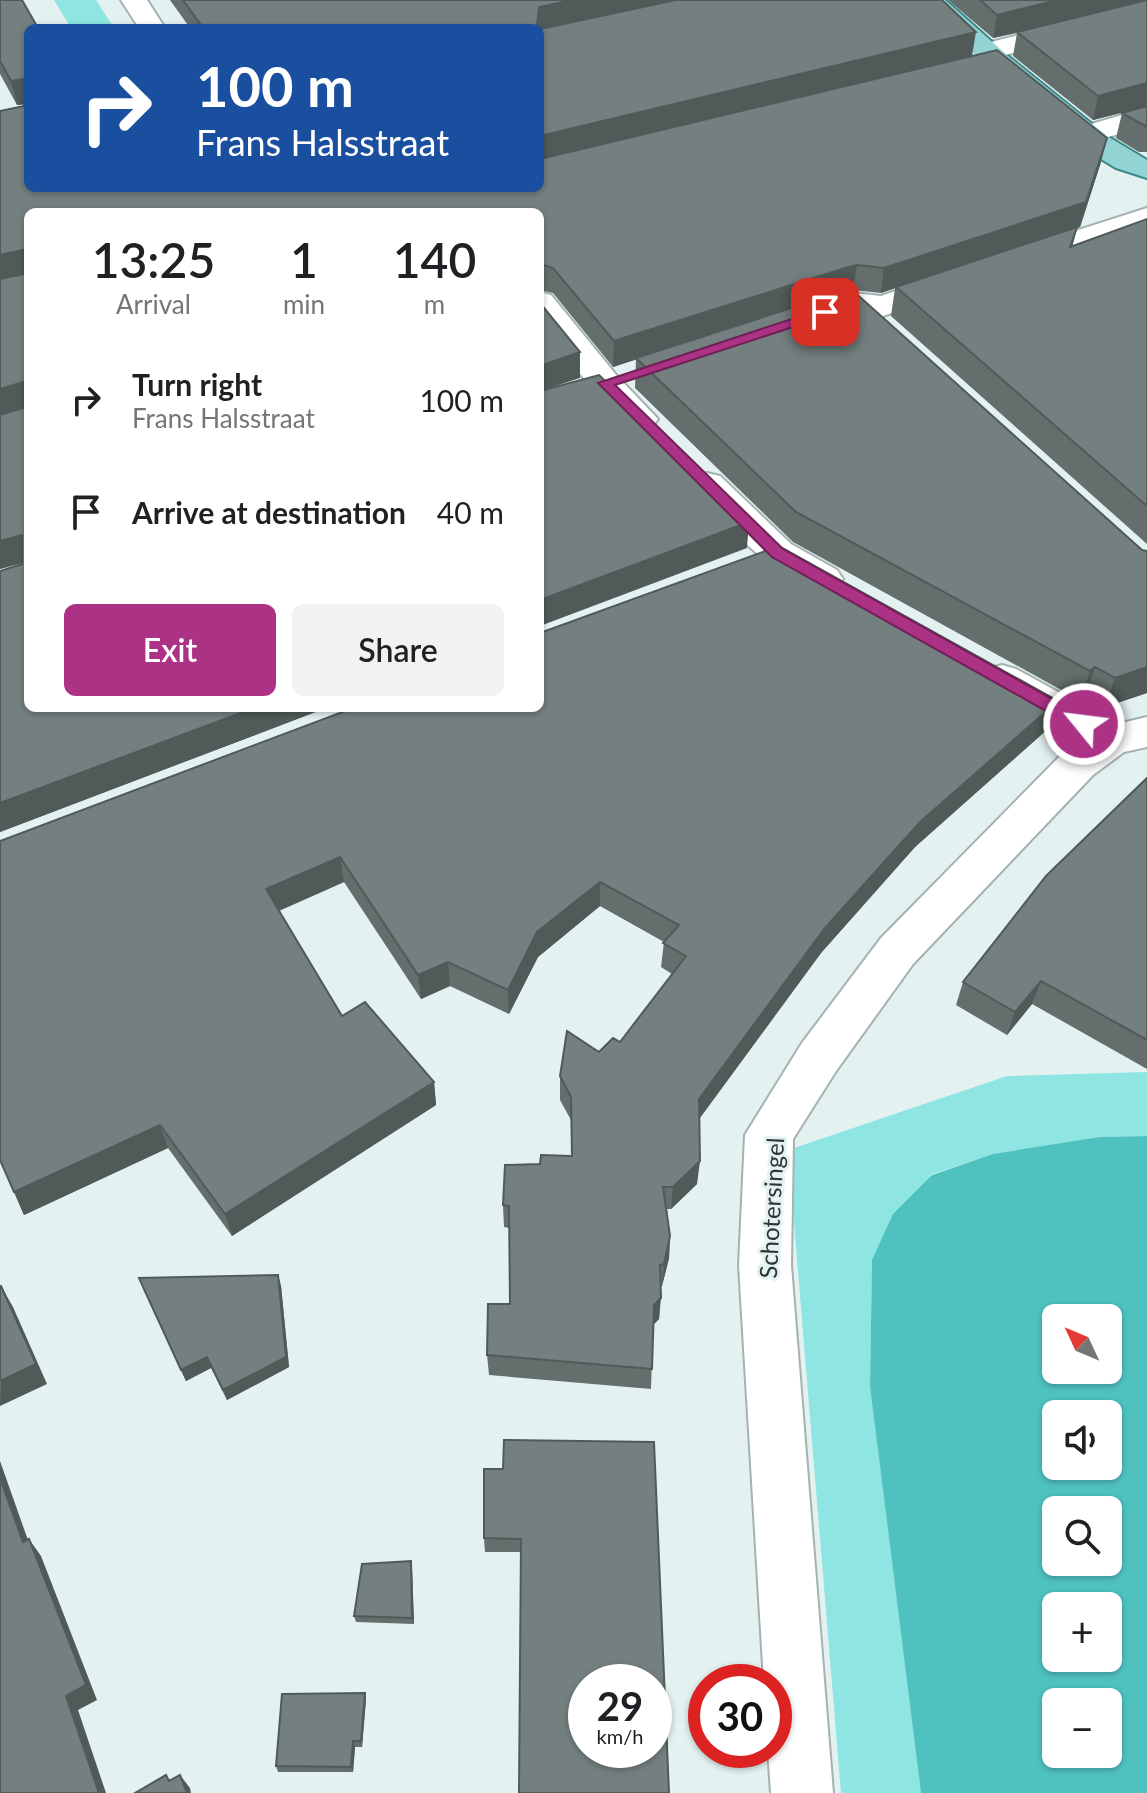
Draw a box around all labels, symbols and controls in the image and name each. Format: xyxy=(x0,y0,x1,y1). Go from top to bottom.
text: 100 m xyxy=(196,52,354,119)
icon: right xyxy=(64,56,168,160)
text: Frans Halsstraat xyxy=(196,120,449,164)
text: 13:25 xyxy=(92,231,215,288)
text: 1 xyxy=(290,231,318,288)
text: 140 xyxy=(393,231,476,288)
pin xyxy=(791,278,859,346)
text: Arrival xyxy=(116,288,191,320)
text: min xyxy=(283,288,325,320)
text: m xyxy=(424,288,445,320)
icon: arrive xyxy=(803,290,847,334)
text: Turn right xyxy=(132,366,262,402)
icon: right xyxy=(64,378,108,422)
text: 100 m xyxy=(419,382,504,418)
text: Frans Halsstraat xyxy=(132,402,315,434)
icon: arrive xyxy=(64,490,108,534)
text: Arrive at destination xyxy=(132,494,406,530)
text: 40 m xyxy=(437,494,504,530)
button: Exit xyxy=(64,604,276,696)
button: Share xyxy=(292,604,504,696)
position arrow xyxy=(1042,682,1126,766)
street label: Schotersingel xyxy=(753,1137,789,1279)
north arrow xyxy=(1042,1304,1122,1384)
map controls xyxy=(1042,1304,1122,1768)
button: sound xyxy=(1042,1400,1122,1480)
button: search xyxy=(1042,1496,1122,1576)
button: + xyxy=(1042,1592,1122,1672)
speed limit sign: 30 xyxy=(688,1664,792,1768)
text: 29 xyxy=(597,1682,643,1730)
button: − xyxy=(1042,1688,1122,1768)
text: km/h xyxy=(597,1724,643,1748)

